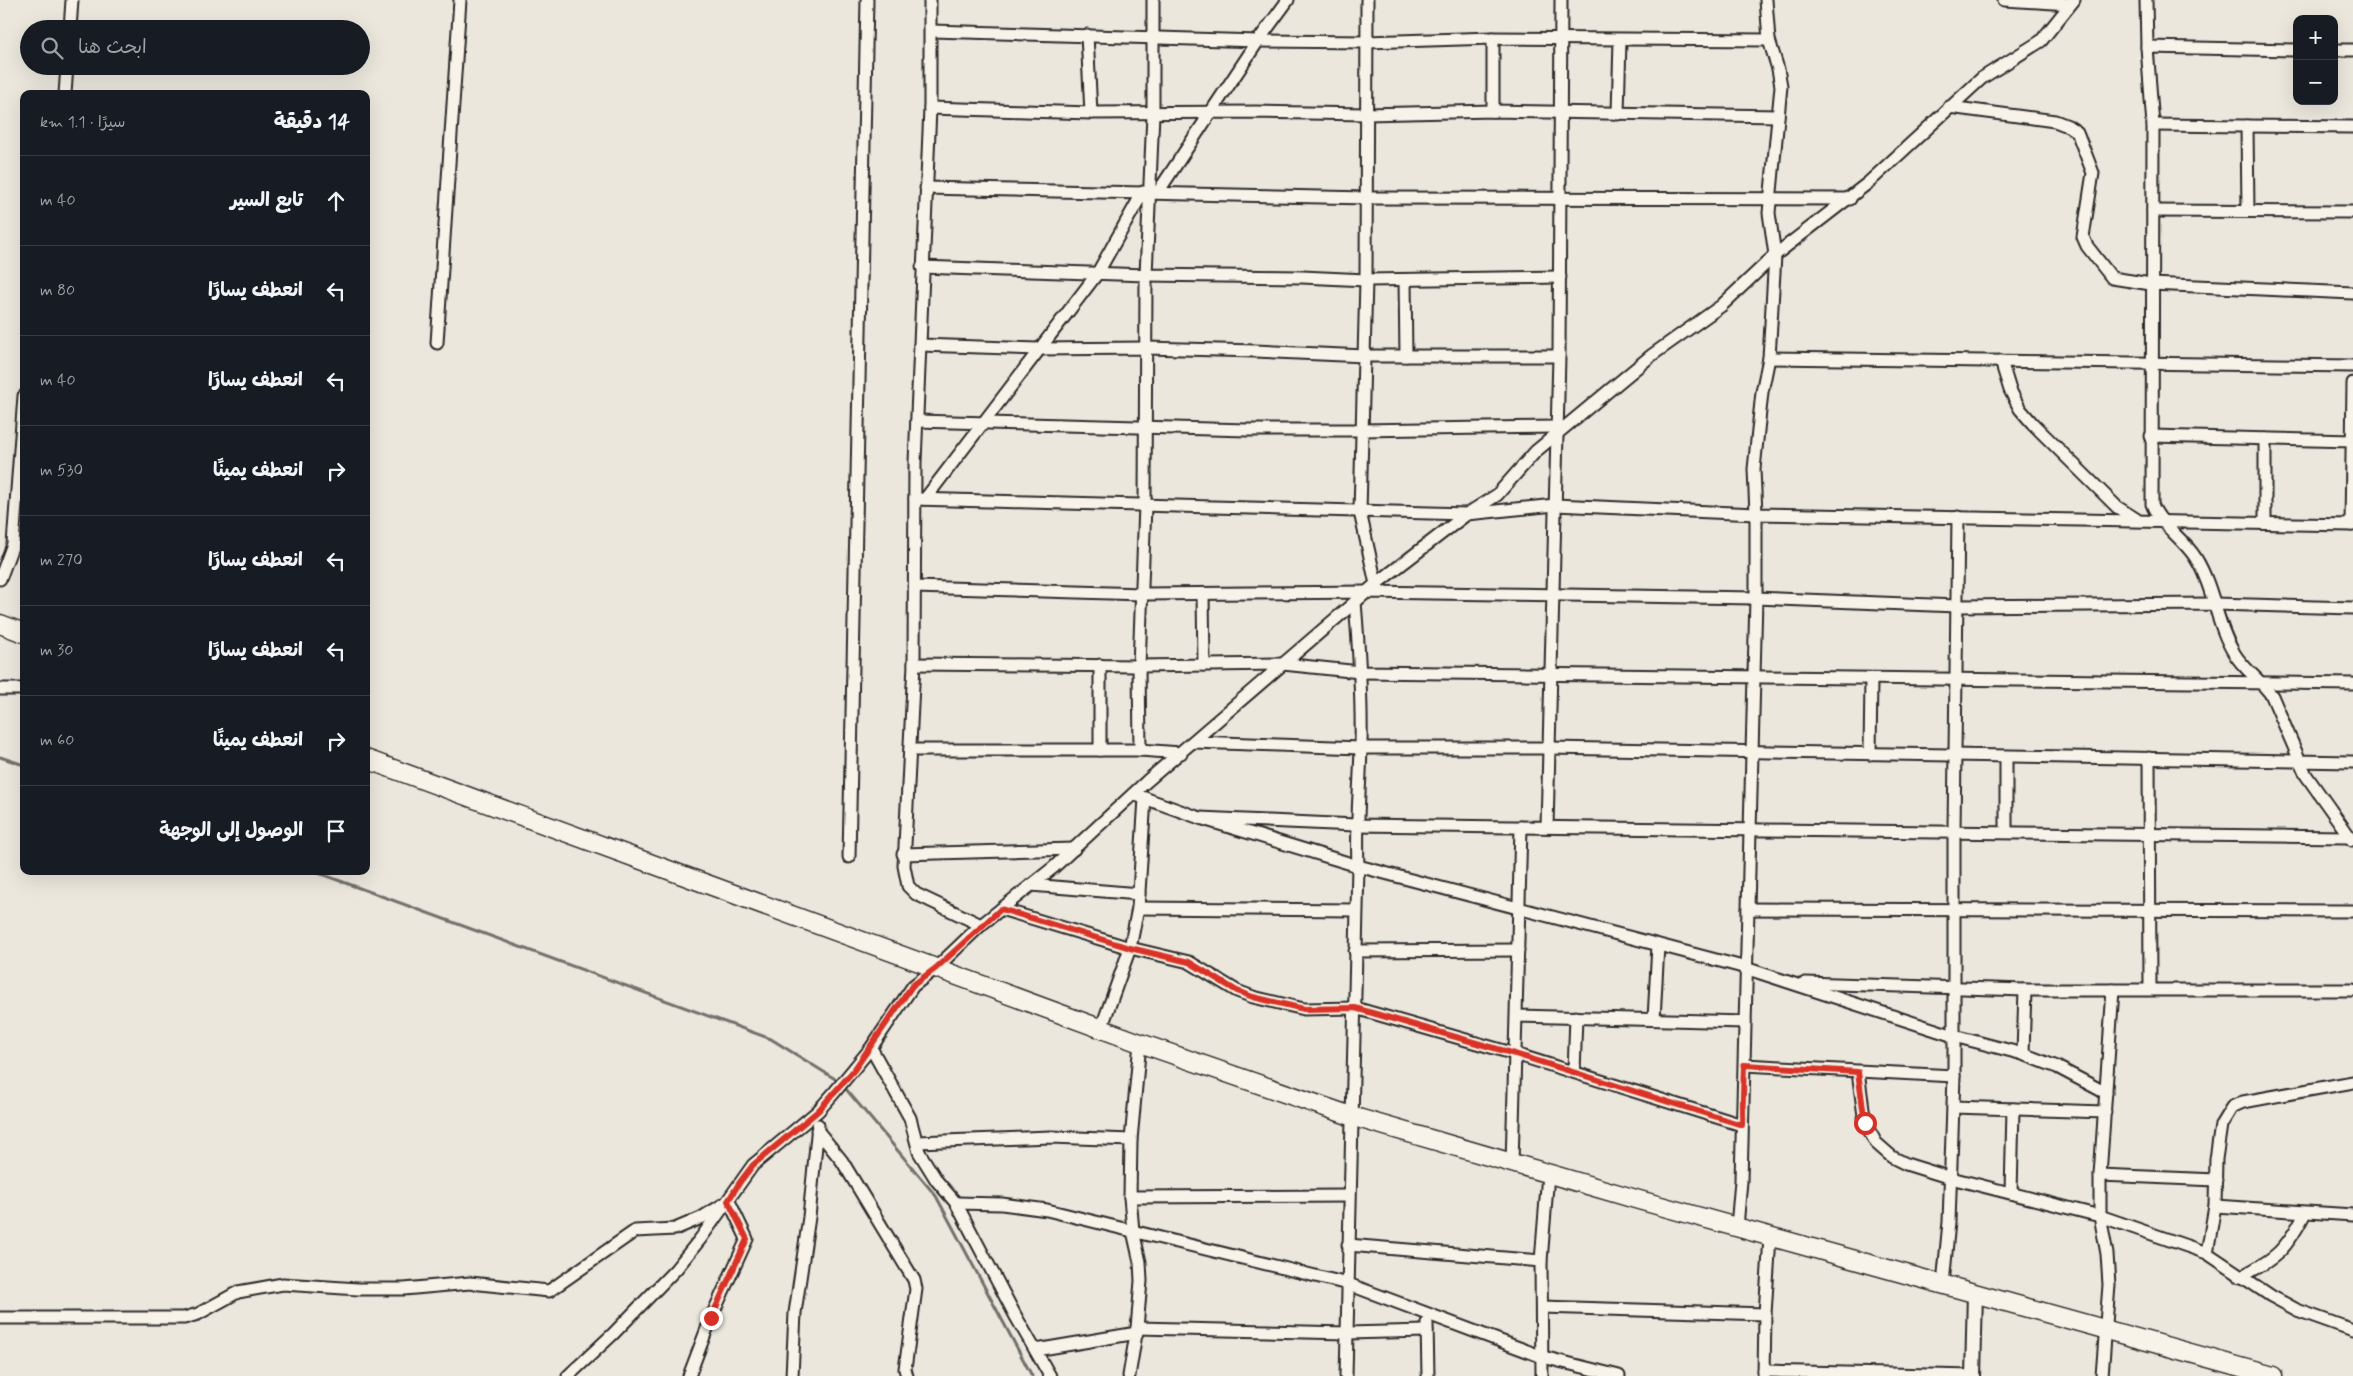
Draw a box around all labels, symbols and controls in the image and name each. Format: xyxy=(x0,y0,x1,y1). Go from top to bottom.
map controls xyxy=(2293,15,2338,105)
button: + xyxy=(2293,15,2338,60)
search box xyxy=(20,20,370,75)
icon: search xyxy=(38,34,66,62)
text: ابحث هنا xyxy=(78,35,147,60)
button: − xyxy=(2293,60,2338,105)
text: 14 دقيقة xyxy=(274,108,350,136)
text: سيرًا · 1.1 km xyxy=(40,112,125,133)
icon: ahead xyxy=(322,187,350,215)
text: تابع السير xyxy=(230,188,303,213)
text: 40 m xyxy=(40,190,76,211)
icon: left xyxy=(322,277,350,305)
text: انعطف يسارًا xyxy=(208,278,303,303)
text: 80 m xyxy=(40,280,75,301)
icon: left xyxy=(322,367,350,395)
text: انعطف يسارًا xyxy=(208,368,303,393)
text: 40 m xyxy=(40,370,76,391)
icon: right xyxy=(322,457,350,485)
text: انعطف يمينًا xyxy=(213,458,303,483)
text: 530 m xyxy=(40,460,83,481)
icon: left xyxy=(322,547,350,575)
text: انعطف يسارًا xyxy=(208,548,303,573)
text: 270 m xyxy=(40,550,83,571)
icon: left xyxy=(322,637,350,665)
text: انعطف يسارًا xyxy=(208,638,303,663)
text: 30 m xyxy=(40,640,73,661)
icon: right xyxy=(322,727,350,755)
text: انعطف يمينًا xyxy=(213,728,303,753)
text: 60 m xyxy=(40,730,74,751)
icon: arrive xyxy=(322,817,350,845)
text: الوصول إلى الوجهة xyxy=(159,818,303,843)
route start xyxy=(1854,1112,1877,1135)
route end xyxy=(700,1307,723,1330)

